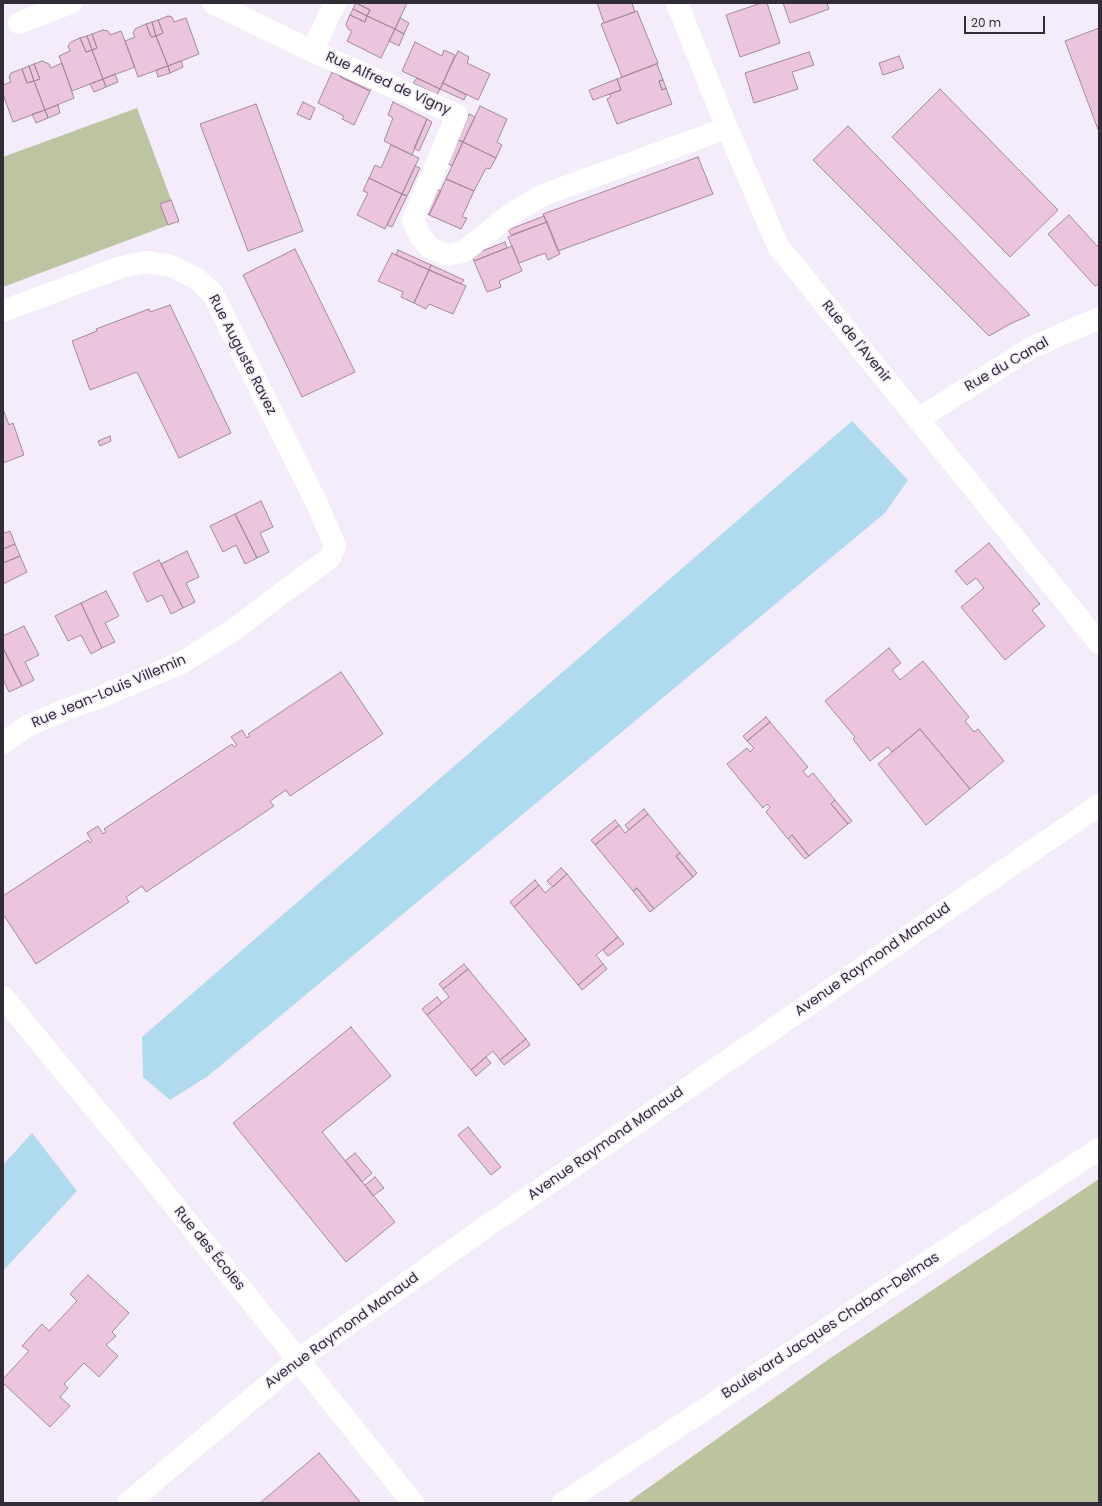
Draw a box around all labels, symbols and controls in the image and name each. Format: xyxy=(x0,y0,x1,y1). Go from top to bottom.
scale bar xyxy=(966,8,1047,34)
text: 20 m xyxy=(971,14,1001,31)
street label: Rue Alfred de Vigny xyxy=(323,49,453,119)
street label: Rue Auguste Ravez xyxy=(204,292,280,418)
street label: Rue de l'Avenir xyxy=(818,297,894,387)
street label: Rue du Canal xyxy=(962,334,1052,396)
street label: Rue Jean-Louis Villemin xyxy=(29,652,189,732)
street label: Avenue Raymond Manaud xyxy=(792,900,954,1020)
street label: Avenue Raymond Manaud xyxy=(525,1084,687,1204)
street label: Rue des Écoles xyxy=(170,1204,248,1294)
street label: Boulevard Jacques Chaban-Delmas xyxy=(719,1249,943,1403)
street label: Avenue Raymond Manaud xyxy=(262,1270,422,1392)

